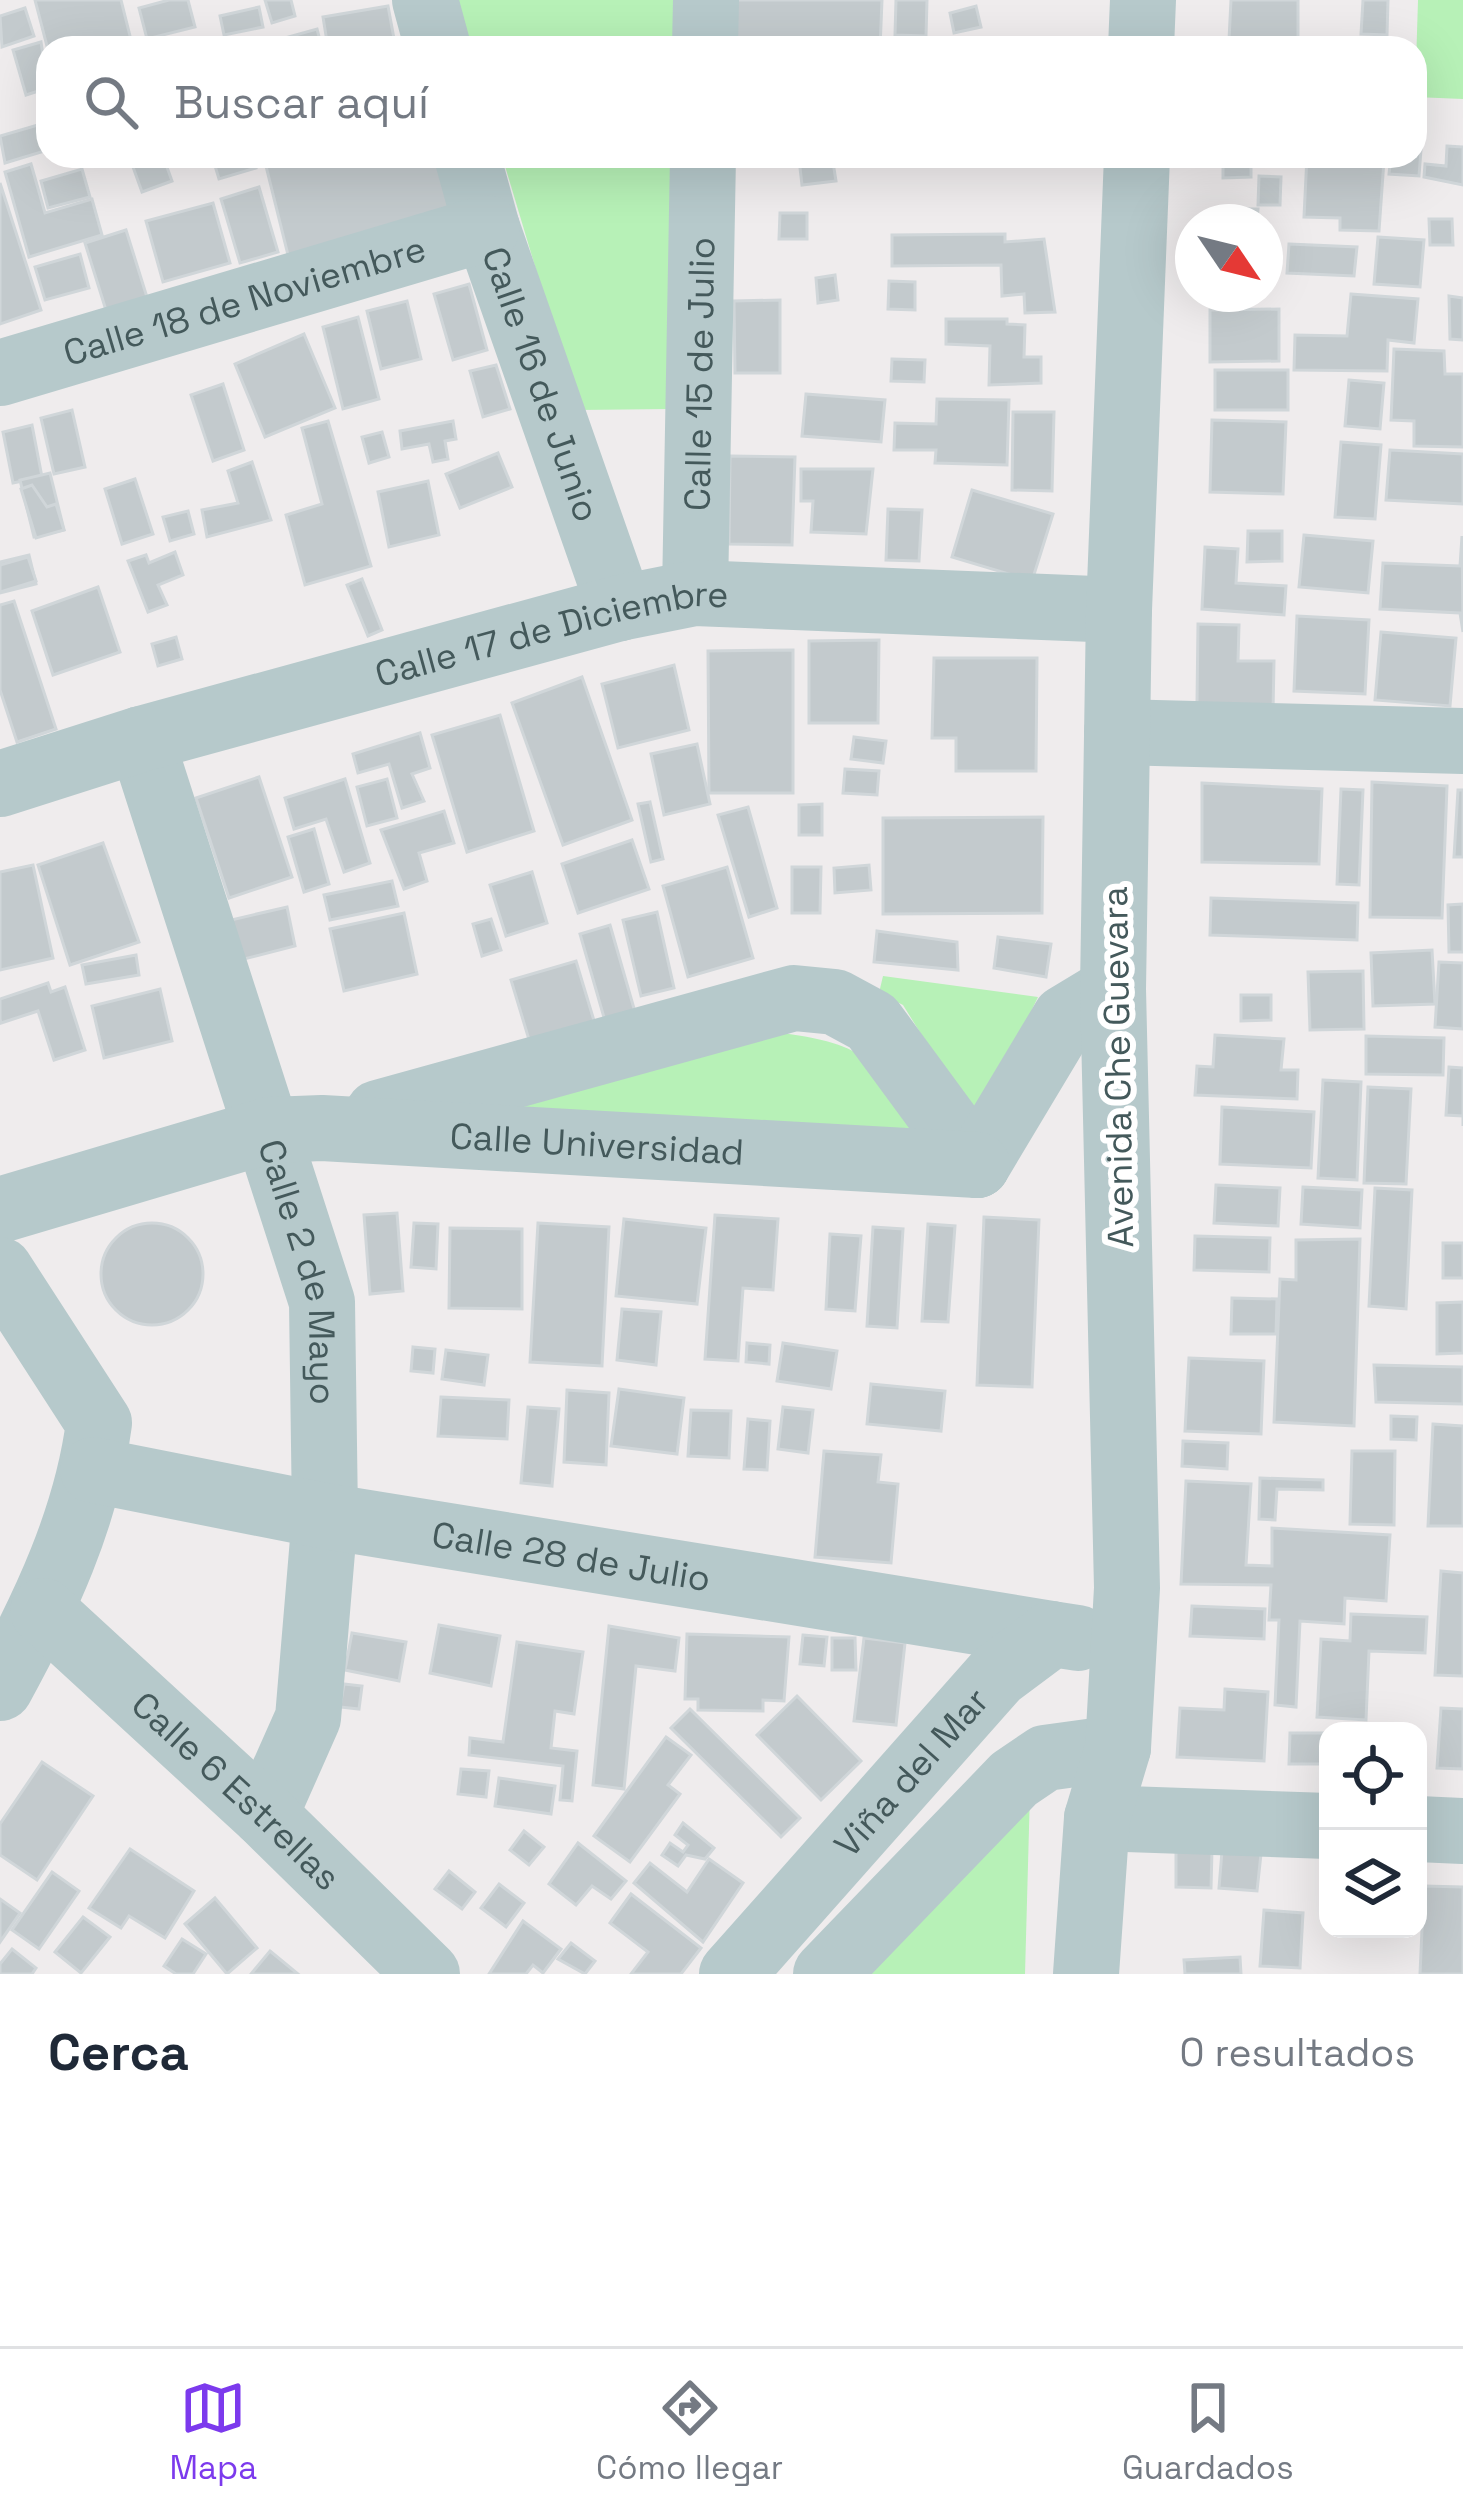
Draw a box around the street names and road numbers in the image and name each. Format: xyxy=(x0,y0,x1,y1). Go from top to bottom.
street label: Calle 18 de Noviembre xyxy=(58,226,431,377)
street label: Calle 15 de Julio xyxy=(675,237,726,512)
street label: Calle 16 de Junio xyxy=(471,241,610,528)
street label: Calle 17 de Diciembre xyxy=(370,571,729,698)
street label: Avenida Che Guevara xyxy=(1092,886,1144,1248)
street label: Calle Universidad xyxy=(449,1113,745,1176)
street label: Calle 2 de Mayo xyxy=(247,1134,345,1405)
street label: Calle 28 de Julio xyxy=(428,1512,714,1602)
street label: Viña del Mar xyxy=(825,1678,999,1867)
street label: Calle 6 Estrellas xyxy=(122,1682,350,1901)

